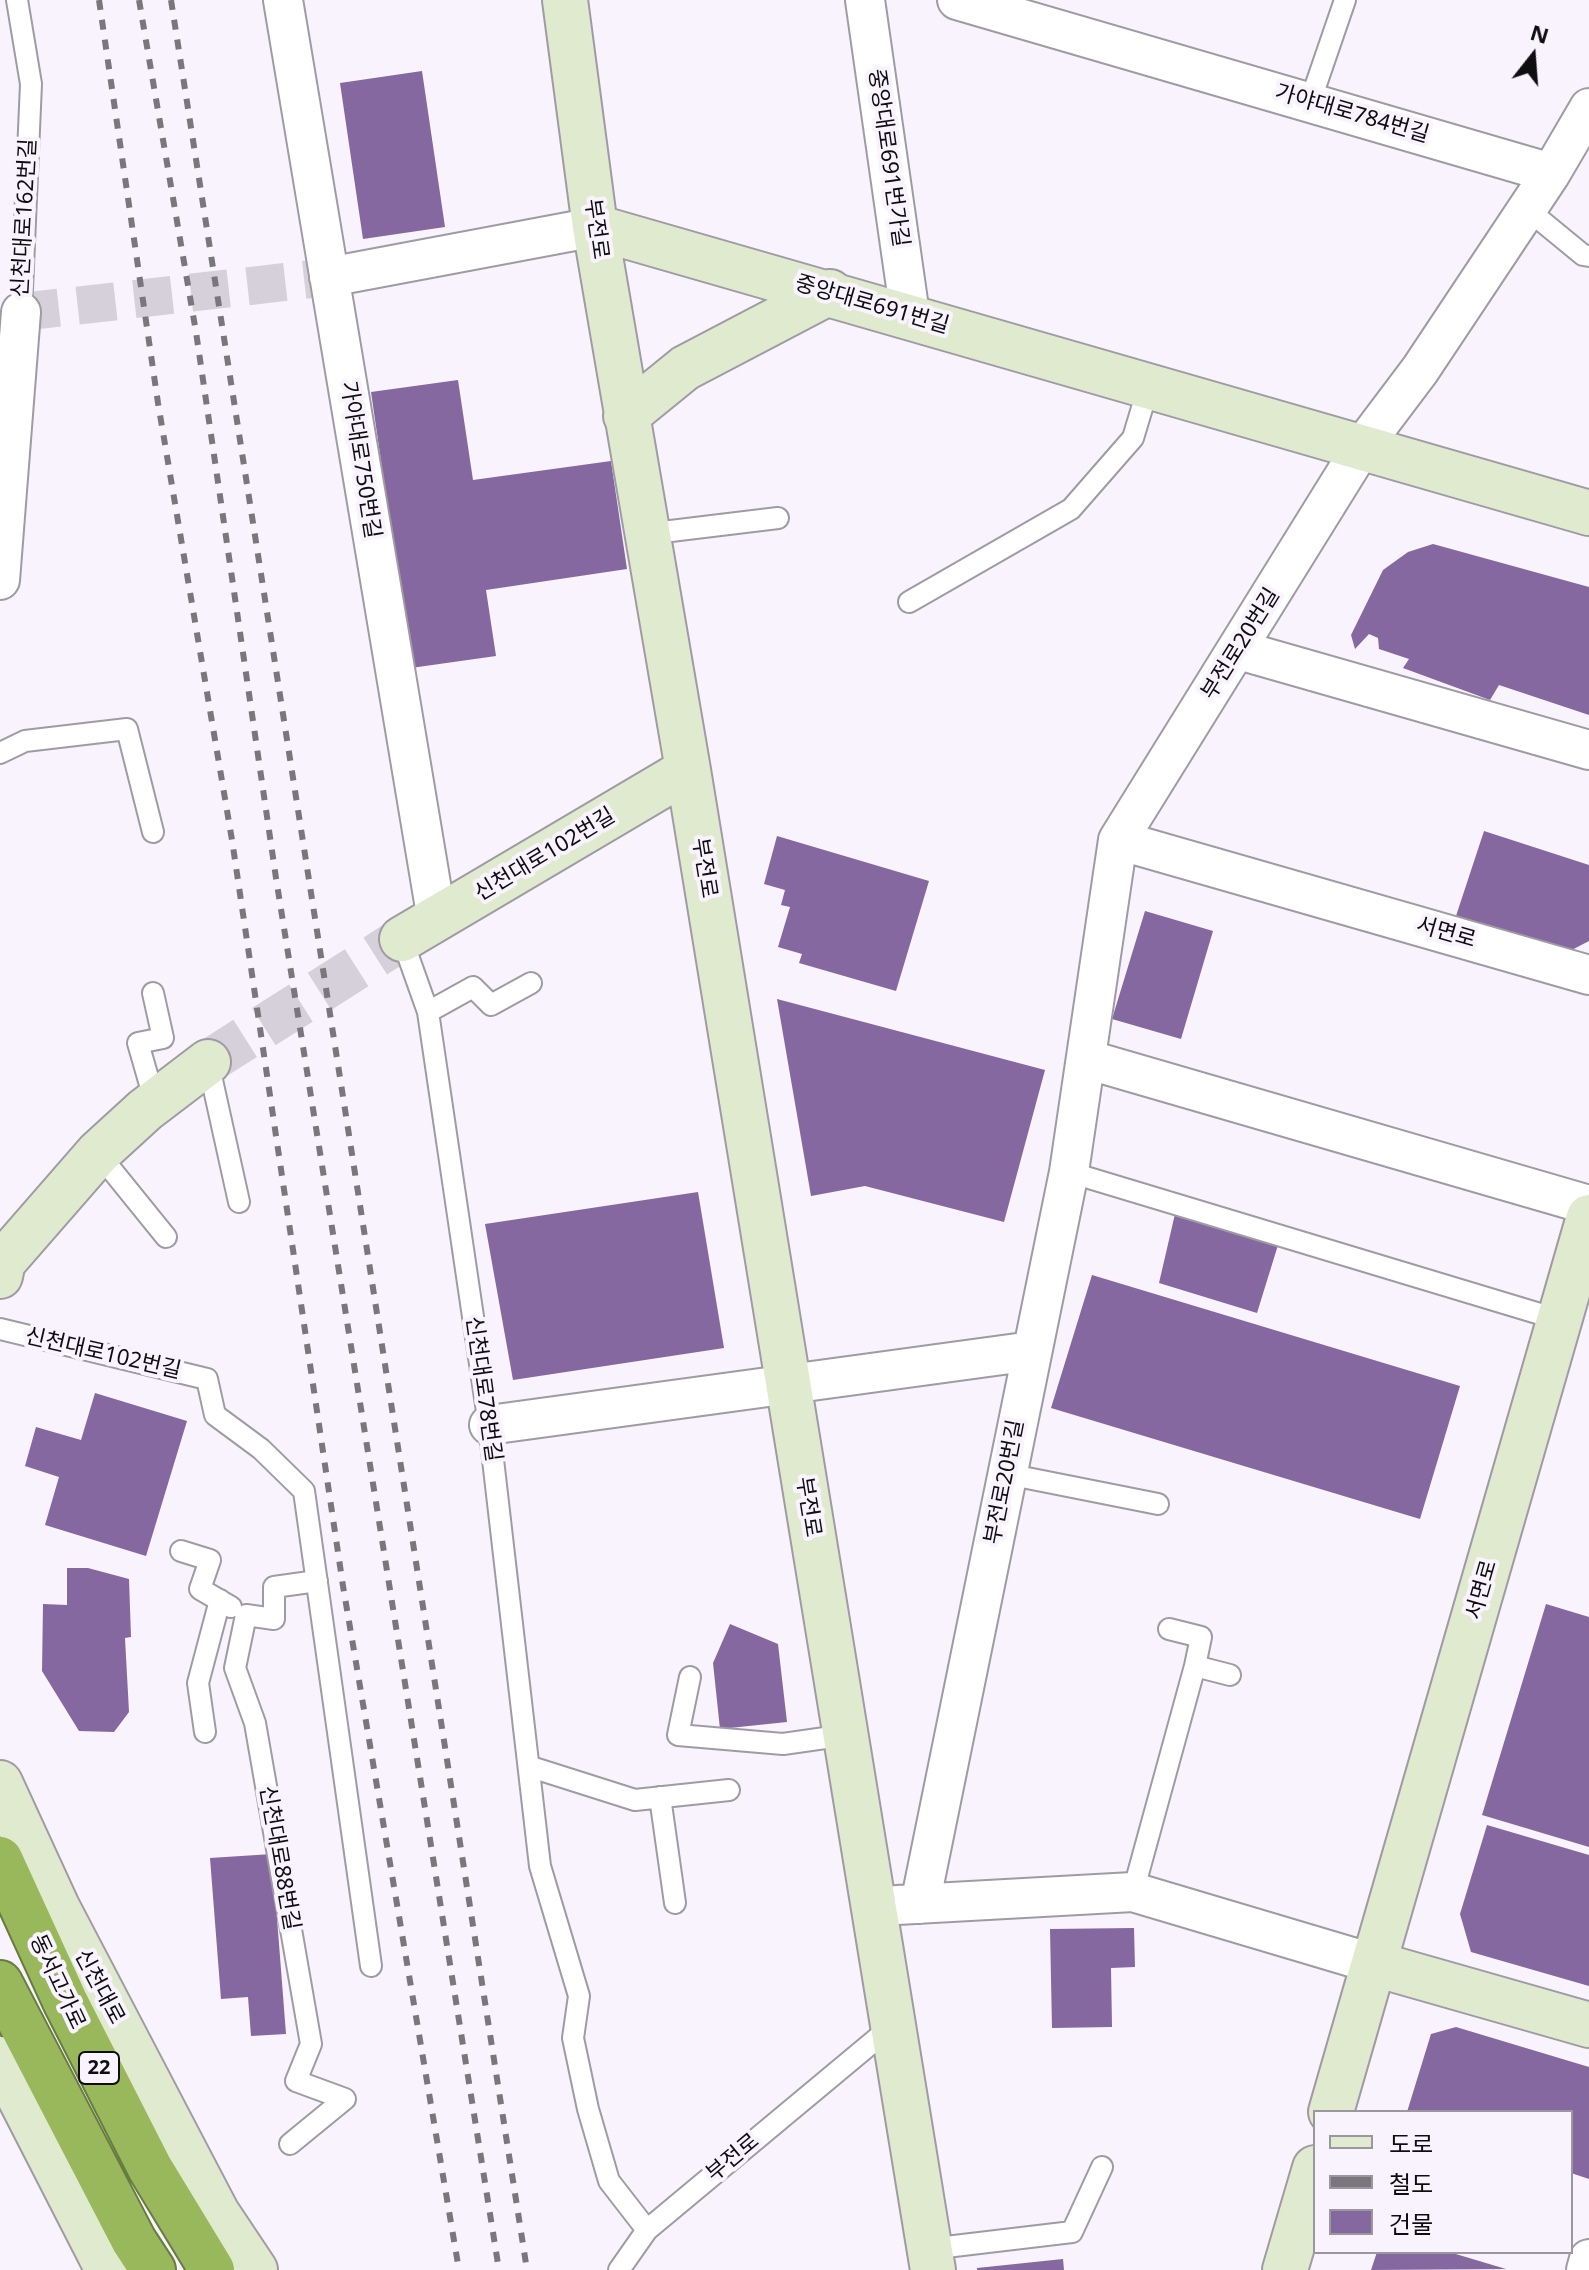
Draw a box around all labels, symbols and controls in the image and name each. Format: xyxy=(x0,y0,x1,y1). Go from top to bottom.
north arrow xyxy=(1493,16,1573,96)
text: N xyxy=(1527,16,1553,50)
street label: 중앙대로691번가길 xyxy=(862,67,914,249)
street label: 가야대로784번길 xyxy=(1272,79,1432,149)
street label: 신천대로162번길 xyxy=(8,138,42,298)
street label: 부전로 xyxy=(579,197,613,261)
street label: 중앙대로691번길 xyxy=(792,270,952,340)
street label: 가야대로750번길 xyxy=(335,379,385,541)
street label: 부전로20번길 xyxy=(1196,583,1286,705)
street label: 신천대로102번길 xyxy=(470,803,620,907)
street label: 부전로 xyxy=(686,836,722,900)
street label: 서면로 xyxy=(1413,912,1479,954)
street label: 신천대로78번길 xyxy=(460,1315,506,1463)
street label: 신천대로102번길 xyxy=(22,1323,184,1385)
street label: 부전로20번길 xyxy=(980,1417,1030,1547)
street label: 부전로 xyxy=(790,1475,826,1539)
street label: 서면로 xyxy=(1461,1557,1503,1623)
street label: 신천대로88번길 xyxy=(253,1784,305,1932)
street label: 동서고가로 xyxy=(24,1931,90,2033)
street label: 신천대로 xyxy=(68,1945,130,2029)
road number: 22 xyxy=(79,2052,119,2084)
legend xyxy=(1313,2110,1573,2254)
text: 도로 xyxy=(1389,2127,1433,2160)
street label: 부전로 xyxy=(701,2128,765,2188)
text: 철도 xyxy=(1389,2167,1433,2200)
text: 건물 xyxy=(1389,2207,1433,2240)

